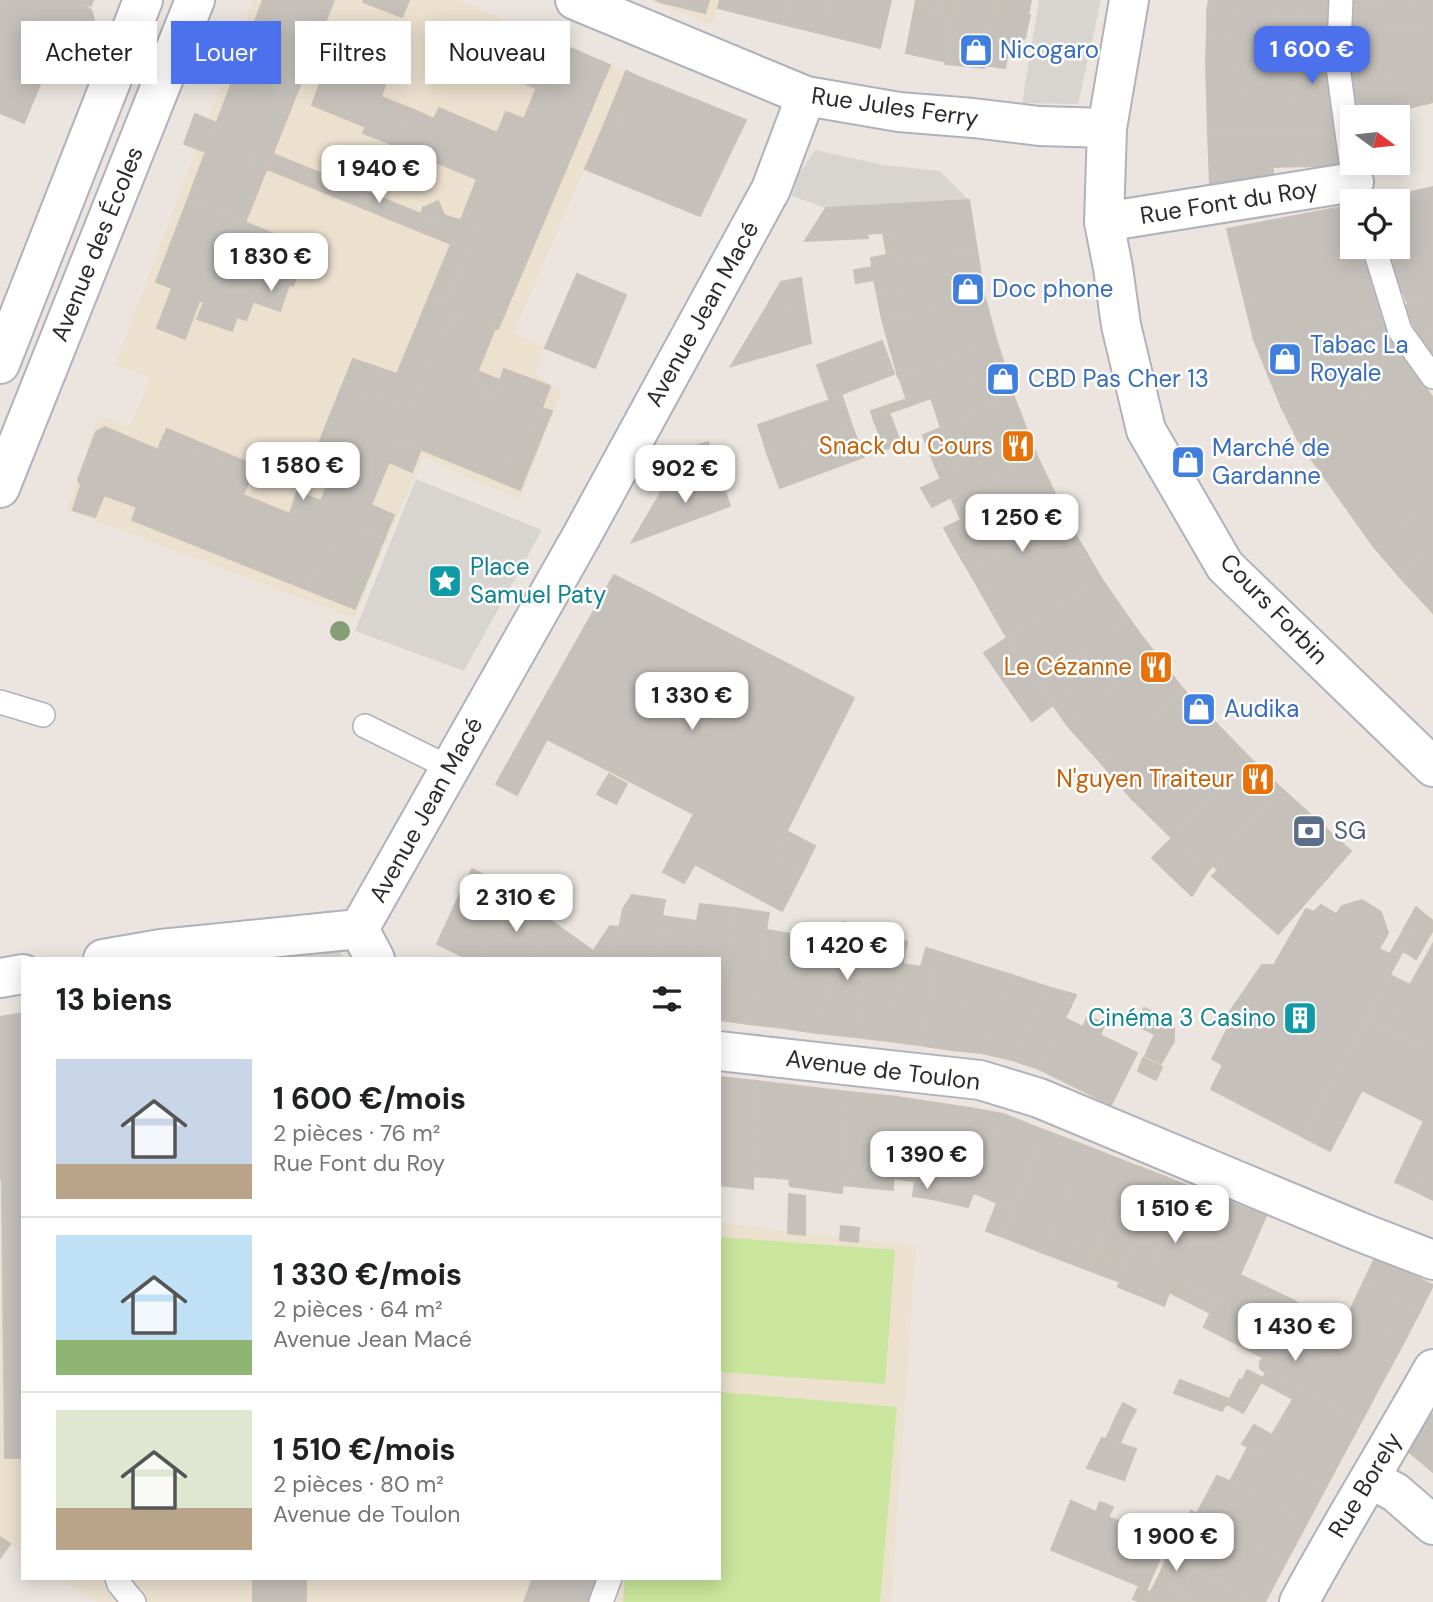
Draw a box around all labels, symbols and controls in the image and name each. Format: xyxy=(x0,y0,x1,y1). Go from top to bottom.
chip: Acheter xyxy=(21,21,157,84)
chip: Louer xyxy=(171,21,281,84)
chip: Filtres xyxy=(295,21,411,84)
chip: Nouveau xyxy=(425,21,570,84)
pin: 1 600 € xyxy=(1247,27,1377,86)
shop icon: Nicogaro xyxy=(957,31,995,69)
place label: Nicogaro xyxy=(1000,34,1099,65)
text: 1 600 € xyxy=(1270,34,1354,64)
street label: Rue Jules Ferry xyxy=(810,79,981,134)
north arrow xyxy=(1340,105,1410,175)
map controls xyxy=(1340,105,1410,259)
street label: Avenue des Écoles xyxy=(43,142,150,346)
pin: 1 940 € xyxy=(314,146,444,205)
text: 1 940 € xyxy=(337,153,421,183)
street label: Rue Font du Roy xyxy=(1138,172,1320,231)
button: locate xyxy=(1340,189,1410,259)
street label: Avenue Jean Macé xyxy=(638,216,765,412)
pin: 1 830 € xyxy=(206,233,336,293)
text: 1 830 € xyxy=(230,241,312,271)
shop icon: Doc phone xyxy=(949,270,987,308)
place label: Doc phone xyxy=(992,273,1113,304)
place label: Tabac La Royale xyxy=(1310,329,1409,388)
shop icon: Tabac La Royale xyxy=(1266,340,1304,378)
shop icon: CBD Pas Cher 13 xyxy=(984,360,1022,398)
place label: CBD Pas Cher 13 xyxy=(1028,363,1209,394)
restaurant icon: Snack du Cours xyxy=(999,427,1037,465)
place label: Snack du Cours xyxy=(819,430,993,461)
place label: Marché de Gardanne xyxy=(1212,432,1330,491)
pin: 1 580 € xyxy=(238,442,368,502)
shop icon: Marché de Gardanne xyxy=(1169,443,1207,481)
pin: 902 € xyxy=(636,446,734,505)
text: 1 580 € xyxy=(262,450,344,480)
text: 902 € xyxy=(651,453,719,483)
pin: 1 250 € xyxy=(957,494,1087,554)
text: 1 250 € xyxy=(981,502,1063,532)
street label: Cours Forbin xyxy=(1214,547,1335,671)
place label: Place Samuel Paty xyxy=(470,551,606,610)
place icon: Place Samuel Paty xyxy=(426,562,464,600)
restaurant icon: Le Cézanne xyxy=(1137,648,1175,686)
place label: Le Cézanne xyxy=(1004,651,1132,682)
pin: 1 330 € xyxy=(627,672,757,732)
text: 1 330 € xyxy=(651,680,733,710)
shop icon: Audika xyxy=(1180,690,1218,728)
place label: Audika xyxy=(1224,693,1299,724)
street label: Avenue Jean Macé xyxy=(362,712,489,908)
restaurant icon: N'guyen Traiteur xyxy=(1239,760,1277,798)
place label: N'guyen Traiteur xyxy=(1056,763,1234,794)
bank icon: SG xyxy=(1290,812,1328,850)
place label: SG xyxy=(1334,815,1366,846)
pin: 2 310 € xyxy=(451,874,581,934)
text: 2 310 € xyxy=(476,882,556,912)
pin: 1 420 € xyxy=(782,922,912,982)
text: 1 420 € xyxy=(806,930,888,960)
text: 13 biens xyxy=(56,980,172,1019)
icon: filters xyxy=(648,980,686,1018)
building icon: Cinéma 3 Casino xyxy=(1281,999,1319,1037)
place label: Cinéma 3 Casino xyxy=(1088,1002,1276,1033)
street label: Avenue de Toulon xyxy=(784,1042,982,1097)
text: 1 600 €/mois xyxy=(273,1079,466,1118)
icon: home xyxy=(112,1087,196,1171)
text: 2 pièces · 76 m² xyxy=(273,1118,440,1148)
pin: 1 390 € xyxy=(862,1132,992,1191)
text: 1 390 € xyxy=(886,1139,968,1169)
text: Rue Font du Roy xyxy=(273,1148,445,1178)
pin: 1 510 € xyxy=(1110,1186,1240,1245)
text: 1 510 € xyxy=(1137,1193,1213,1223)
text: 1 330 €/mois xyxy=(273,1255,462,1294)
icon: home xyxy=(112,1263,196,1347)
text: 2 pièces · 64 m² xyxy=(273,1294,443,1324)
pin: 1 430 € xyxy=(1230,1304,1360,1363)
text: 1 430 € xyxy=(1254,1311,1336,1341)
text: Avenue Jean Macé xyxy=(273,1324,472,1354)
street label: Rue Borely xyxy=(1321,1426,1408,1543)
text: 1 510 €/mois xyxy=(273,1430,455,1469)
icon: home xyxy=(112,1438,196,1522)
text: 2 pièces · 80 m² xyxy=(273,1469,444,1499)
text: Avenue de Toulon xyxy=(273,1499,461,1529)
pin: 1 900 € xyxy=(1111,1514,1241,1573)
text: 1 900 € xyxy=(1134,1521,1218,1551)

